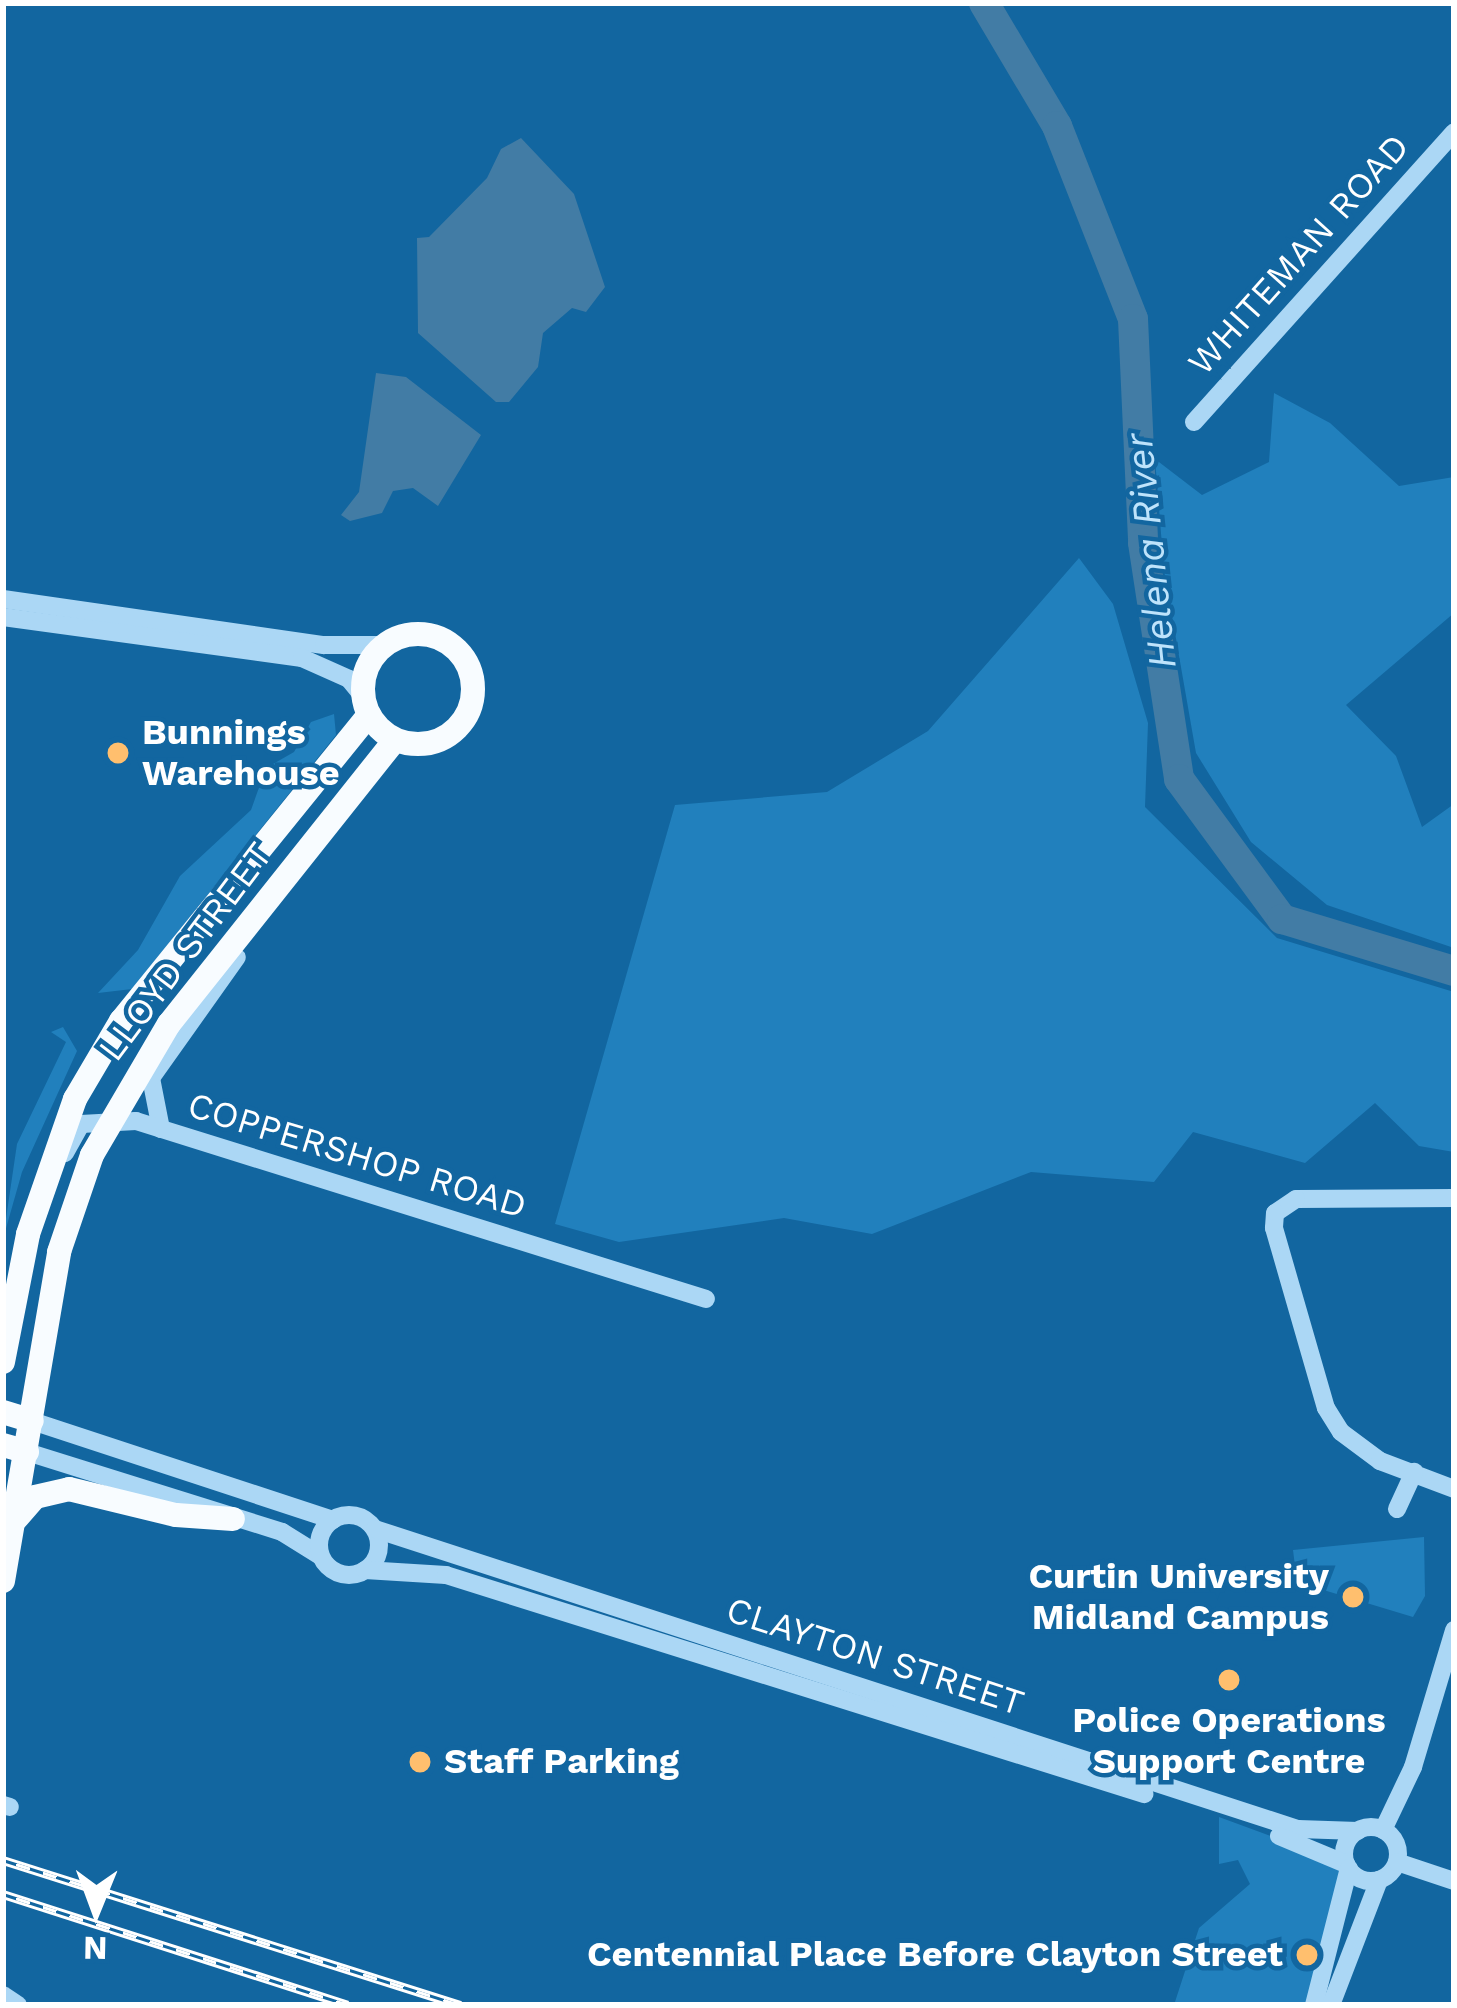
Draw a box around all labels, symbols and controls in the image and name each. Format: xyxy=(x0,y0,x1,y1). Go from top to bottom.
street label: WHITEMAN ROAD xyxy=(1180,126,1418,384)
water label: Helena River xyxy=(1115,431,1187,671)
place label: Bunnings Warehouse xyxy=(142,710,339,795)
marker: Bunnings Warehouse xyxy=(105,740,131,766)
street label: LLOYD STREET xyxy=(90,834,282,1070)
street label: COPPERSHOP ROAD xyxy=(182,1084,532,1228)
place label: Curtin University Midland Campus xyxy=(1028,1554,1329,1639)
marker: Curtin University Midland Campus xyxy=(1340,1584,1366,1610)
street label: CLAYTON STREET xyxy=(721,1589,1029,1725)
marker: Police Operations Support Centre xyxy=(1216,1667,1242,1693)
place label: Police Operations Support Centre xyxy=(1072,1698,1386,1783)
place label: Staff Parking xyxy=(444,1740,679,1784)
marker: Staff Parking xyxy=(407,1749,433,1775)
north arrow xyxy=(36,1852,156,1972)
text: N xyxy=(83,1929,108,1968)
place label: Centennial Place Before Clayton Street xyxy=(587,1933,1283,1977)
marker: Centennial Place Before Clayton Street xyxy=(1294,1942,1320,1968)

